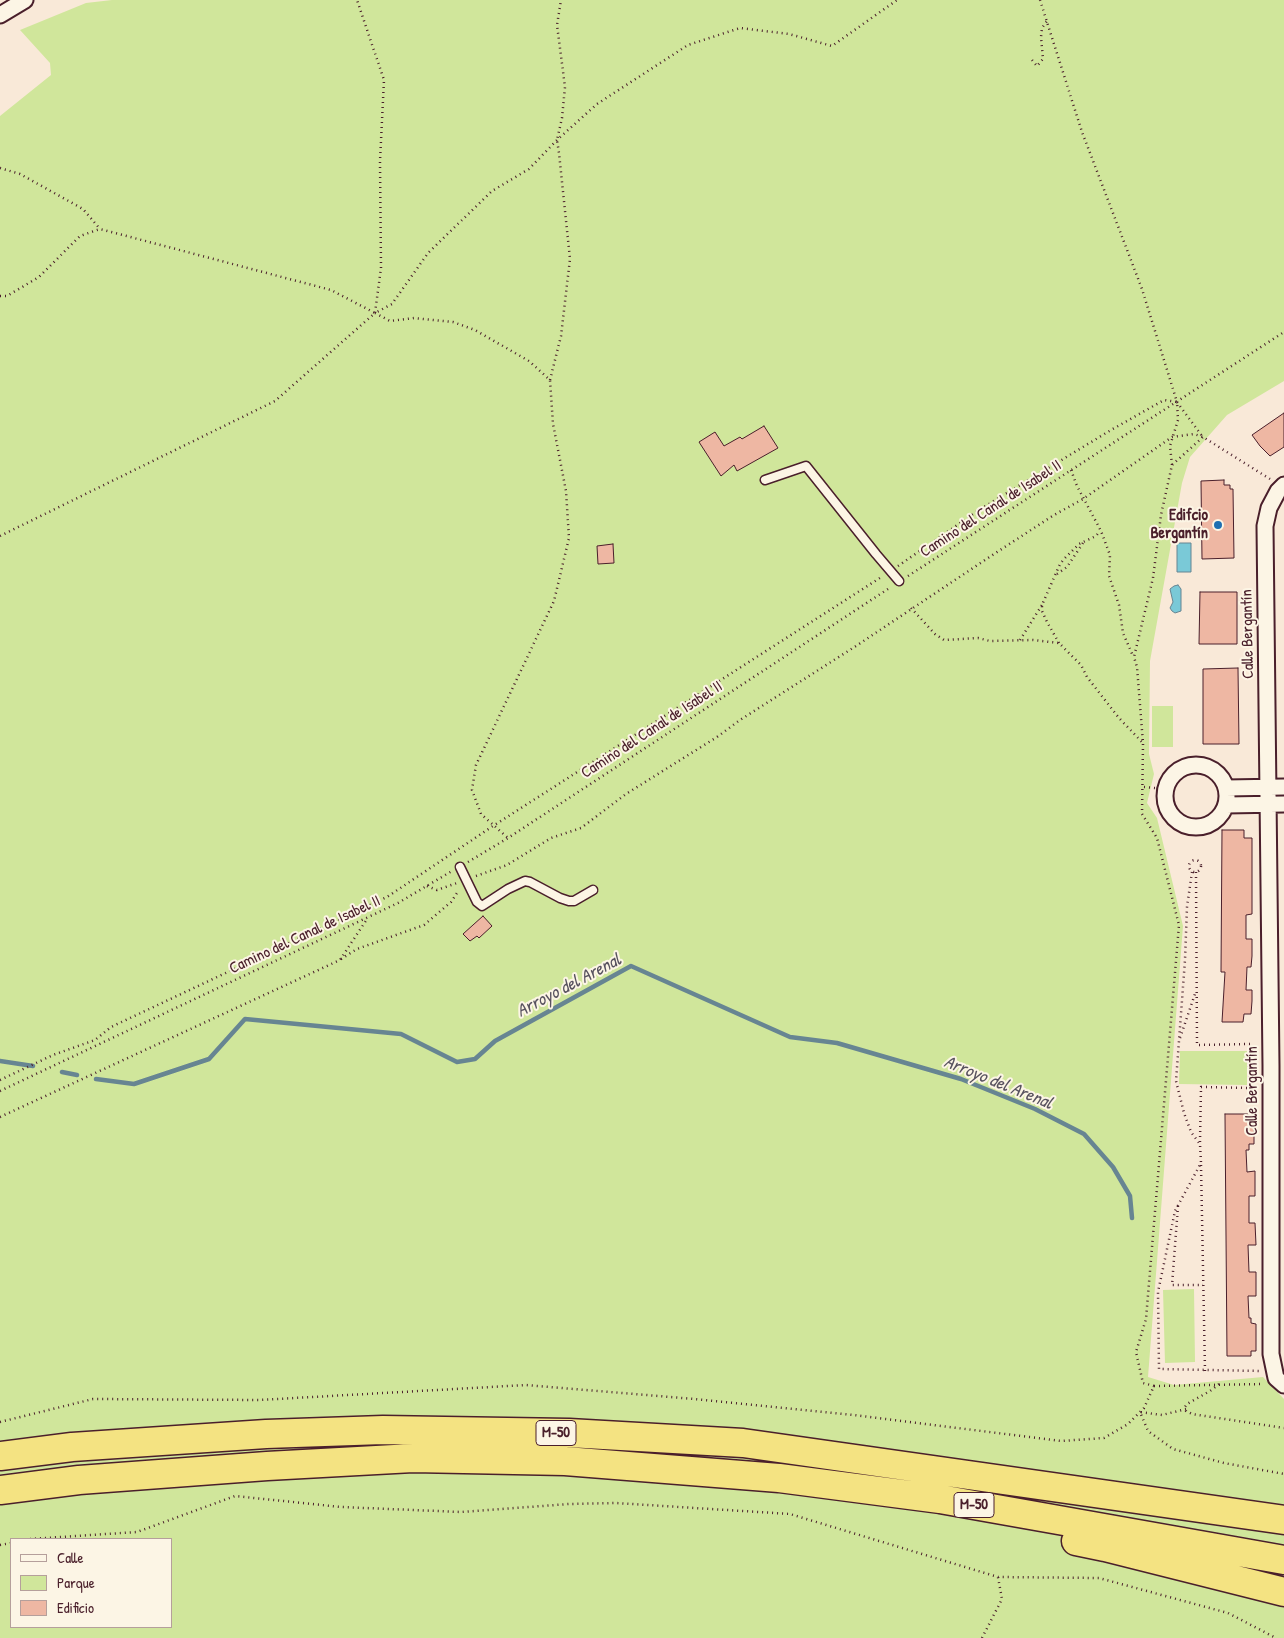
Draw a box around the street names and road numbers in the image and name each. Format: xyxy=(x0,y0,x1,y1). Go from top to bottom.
street label: Camino del Canal de Isabel II xyxy=(917,456,1065,562)
street label: Calle Bergantín xyxy=(1238,589,1258,679)
street label: Camino del Canal de Isabel II xyxy=(578,677,726,783)
street label: Camino del Canal de Isabel II xyxy=(226,891,384,979)
street label: Calle Bergantín xyxy=(1243,1046,1263,1136)
road number: M-50 xyxy=(536,1420,576,1446)
road number: M-50 xyxy=(954,1492,994,1518)

